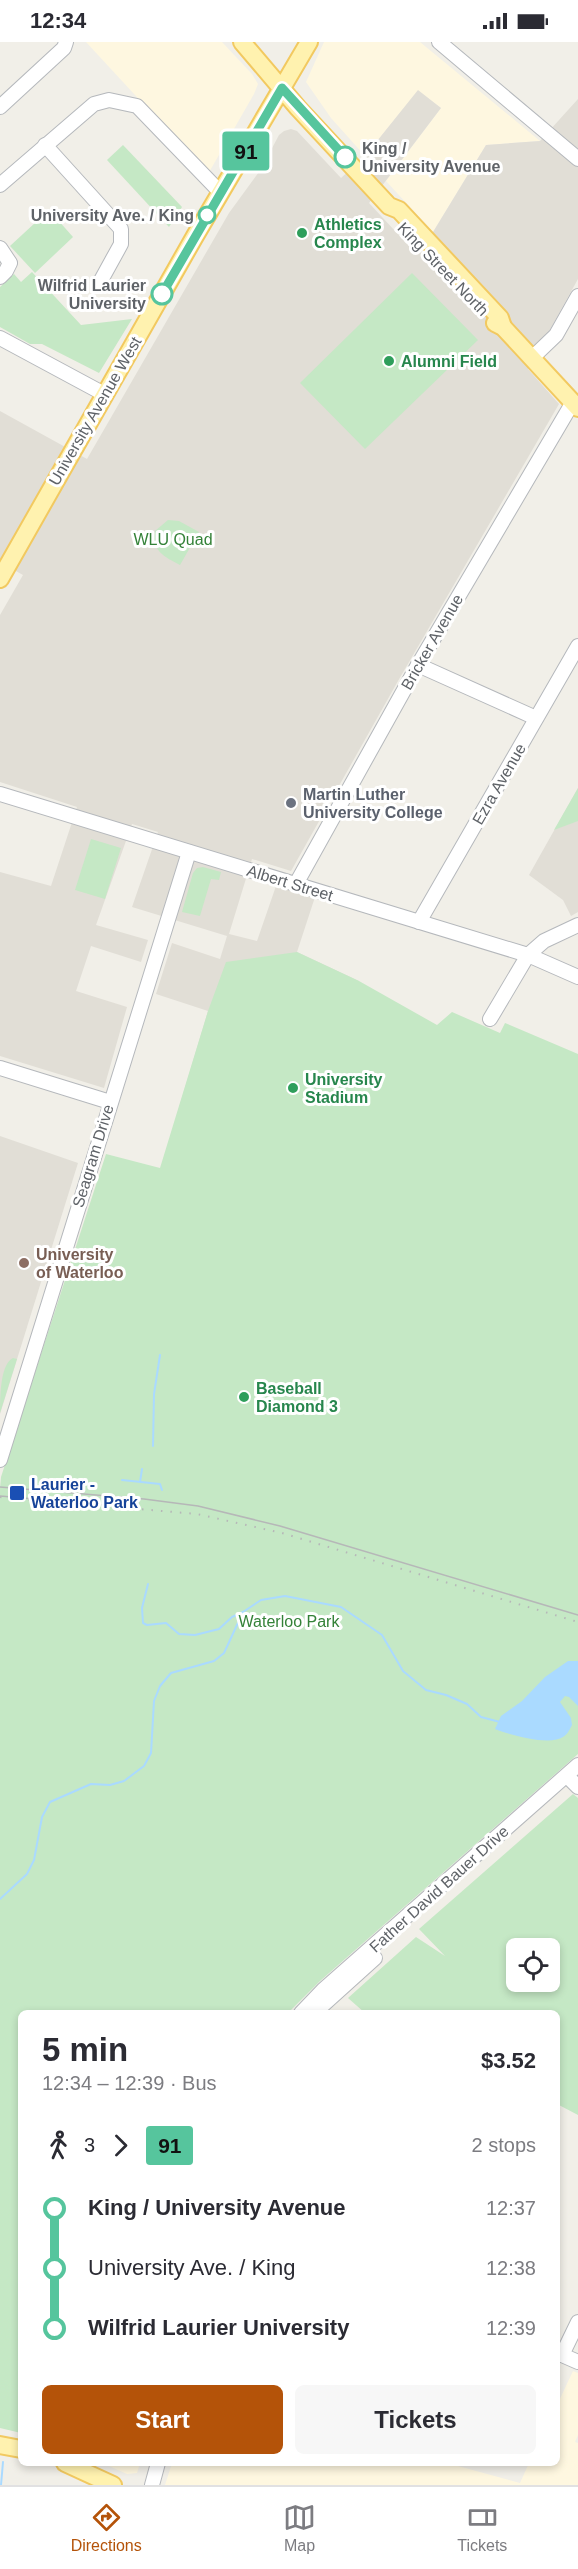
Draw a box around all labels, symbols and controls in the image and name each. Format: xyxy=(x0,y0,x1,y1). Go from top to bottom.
text: 12:34 xyxy=(30,8,86,33)
line badge: 91 xyxy=(219,132,273,170)
text: 91 xyxy=(234,140,258,163)
place label: King / University Avenue xyxy=(362,140,501,175)
marker: King / University Avenue xyxy=(334,146,356,168)
marker: University Ave. / King xyxy=(198,206,216,224)
place label: University Ave. / King xyxy=(31,207,194,224)
place label: Athletics Complex xyxy=(314,216,382,251)
street label: King Street North xyxy=(394,219,492,319)
marker: Athletics Complex xyxy=(295,226,309,240)
place label: Wilfrid Laurier University xyxy=(38,277,146,312)
marker: Wilfrid Laurier University xyxy=(151,283,173,305)
street label: University Avenue West xyxy=(46,333,145,488)
place label: Alumni Field xyxy=(401,353,497,370)
marker: Alumni Field xyxy=(382,354,396,368)
park label: WLU Quad xyxy=(133,531,213,548)
street label: Bricker Avenue xyxy=(398,591,466,693)
street label: Ezra Avenue xyxy=(469,741,529,827)
place label: Martin Luther University College xyxy=(303,786,443,821)
marker: Martin Luther University College xyxy=(284,796,298,810)
street label: Albert Street xyxy=(245,862,336,904)
place label: University Stadium xyxy=(305,1071,382,1106)
marker: University Stadium xyxy=(286,1081,300,1095)
street label: Seagram Drive xyxy=(69,1102,117,1210)
place label: University of Waterloo xyxy=(36,1246,124,1281)
marker: University of Waterloo xyxy=(17,1256,31,1270)
place label: Baseball Diamond 3 xyxy=(256,1380,338,1415)
marker: Baseball Diamond 3 xyxy=(237,1390,251,1404)
place label: Laurier - Waterloo Park xyxy=(31,1476,138,1511)
marker: Laurier - Waterloo Park xyxy=(8,1484,26,1502)
park label: Waterloo Park xyxy=(239,1613,340,1630)
street label: Father David Bauer Drive xyxy=(366,1822,512,1956)
map controls xyxy=(506,1938,560,1992)
button: locate xyxy=(506,1938,560,1992)
text: 5 min xyxy=(42,2031,128,2068)
text: $3.52 xyxy=(481,2048,536,2073)
text: 12:34 – 12:39 · Bus xyxy=(42,2072,217,2094)
icon: walk xyxy=(42,2129,75,2162)
icon: forward xyxy=(104,2129,137,2162)
text: 3 xyxy=(84,2134,95,2156)
text: 91 xyxy=(158,2134,181,2157)
text: 2 stops xyxy=(472,2134,536,2156)
text: King / University Avenue xyxy=(88,2195,346,2220)
text: 12:37 xyxy=(486,2197,536,2219)
text: University Ave. / King xyxy=(88,2255,295,2280)
text: 12:38 xyxy=(486,2257,536,2279)
text: Wilfrid Laurier University xyxy=(88,2315,349,2340)
text: 12:39 xyxy=(486,2317,536,2339)
button: Start xyxy=(42,2385,283,2454)
button: Tickets xyxy=(295,2385,536,2454)
tab: Directions xyxy=(71,2501,142,2555)
tab: Map xyxy=(283,2501,316,2555)
tab: Tickets xyxy=(457,2501,507,2555)

